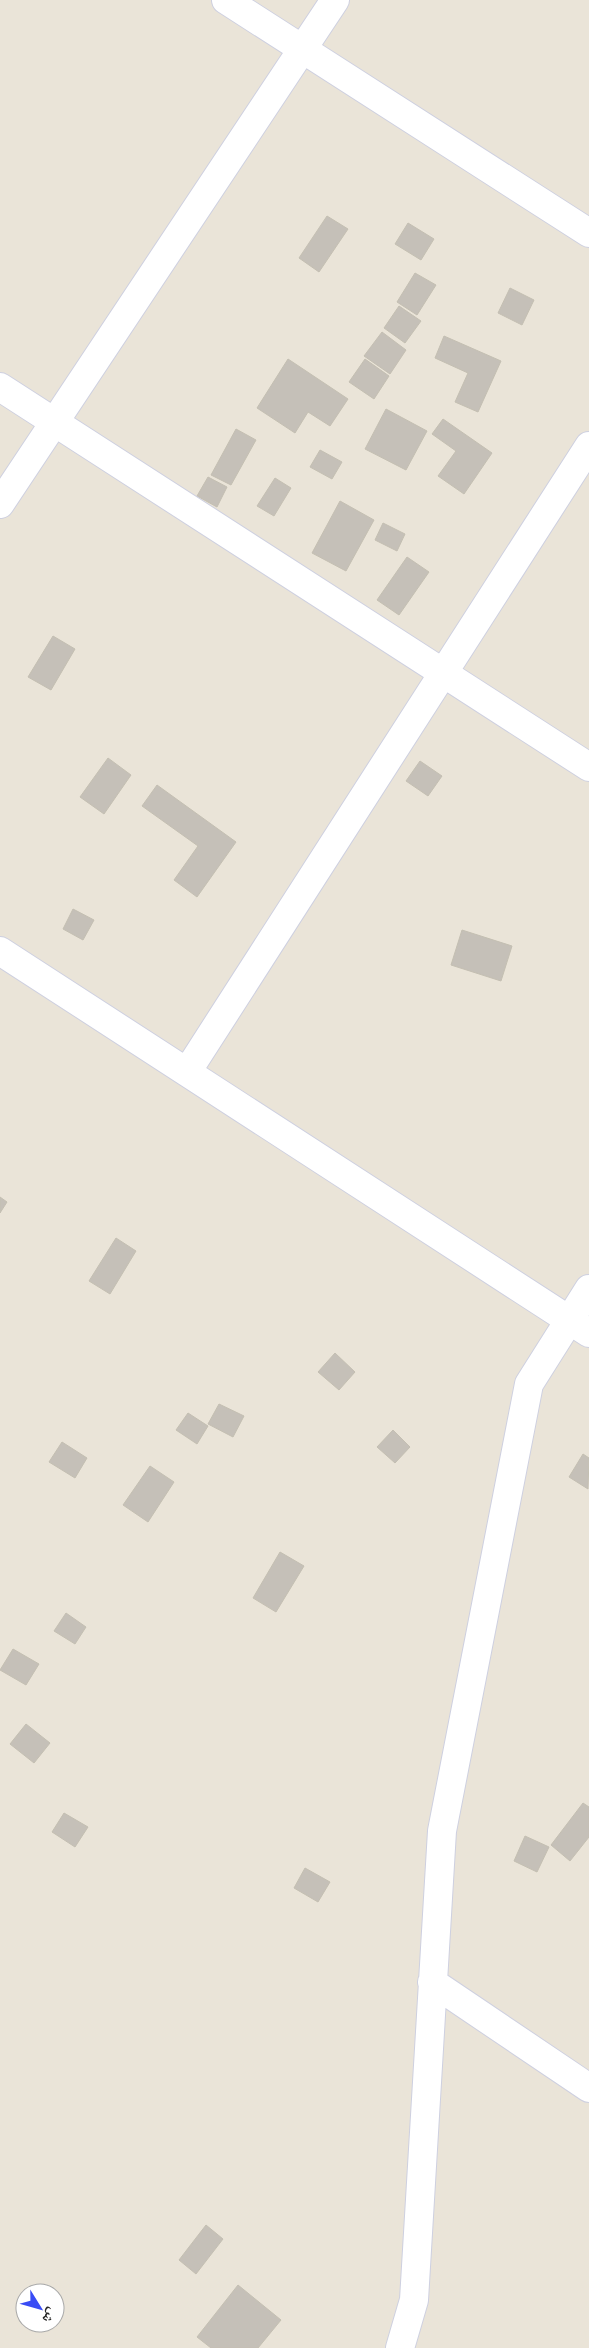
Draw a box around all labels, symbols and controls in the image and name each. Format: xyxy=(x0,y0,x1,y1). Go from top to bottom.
north arrow xyxy=(15,2283,65,2333)
text: ش xyxy=(39,2304,62,2327)

